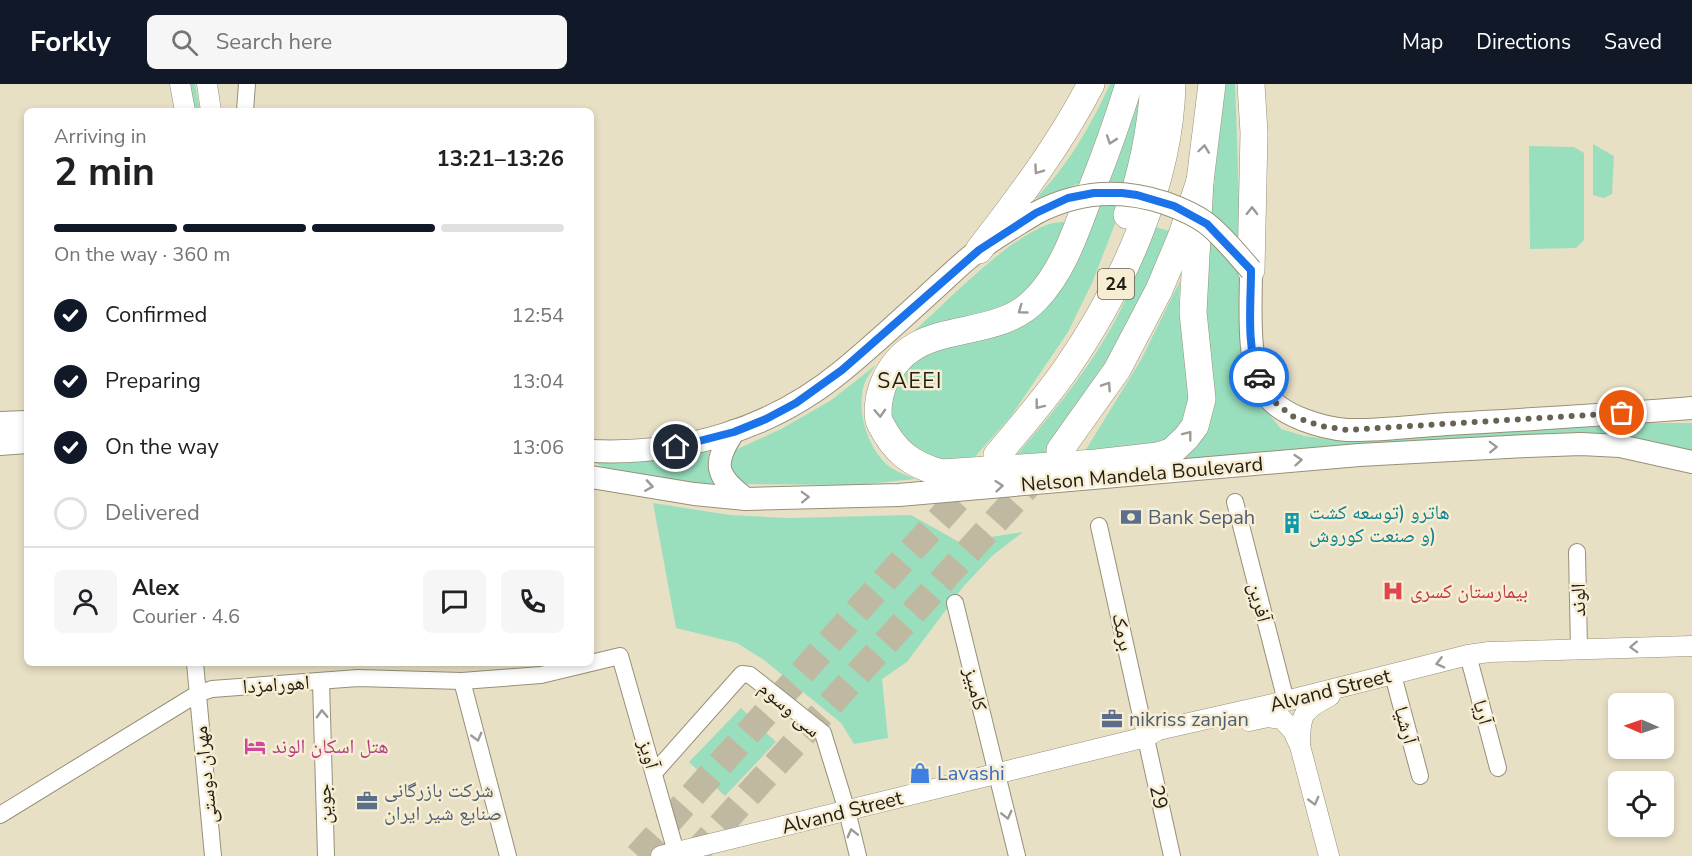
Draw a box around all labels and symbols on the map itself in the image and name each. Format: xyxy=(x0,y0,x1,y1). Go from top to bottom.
one-way arrow xyxy=(1105,134,1118,145)
one-way arrow xyxy=(1197,145,1209,154)
one-way arrow xyxy=(1034,163,1045,174)
one-way arrow xyxy=(1246,207,1258,216)
road number: 24 xyxy=(1098,269,1134,299)
one-way arrow xyxy=(1018,303,1029,314)
courier xyxy=(1229,347,1289,407)
district label: SAEEI xyxy=(877,367,943,395)
one-way arrow xyxy=(1100,382,1111,393)
pin xyxy=(1596,387,1647,438)
one-way arrow xyxy=(1036,398,1047,409)
one-way arrow xyxy=(873,409,886,418)
pin xyxy=(650,421,701,472)
one-way arrow xyxy=(1180,431,1191,442)
one-way arrow xyxy=(1488,441,1497,454)
street label: Nelson Mandela Boulevard xyxy=(1020,450,1264,499)
one-way arrow xyxy=(1294,454,1303,467)
one-way arrow xyxy=(643,479,653,492)
one-way arrow xyxy=(995,480,1004,493)
one-way arrow xyxy=(800,491,809,504)
place label: هاترو (توسعه کشت و صنعت کوروش) xyxy=(1309,499,1450,549)
place label: Bank Sepah xyxy=(1148,504,1255,531)
bank icon: Bank Sepah xyxy=(1119,505,1143,529)
building icon: هاترو (توسعه کشت و صنعت کوروش) xyxy=(1280,511,1304,535)
place label: بیمارستان کسری xyxy=(1410,578,1528,605)
hospital icon: بیمارستان کسری xyxy=(1381,579,1405,603)
street label: آفرین xyxy=(1242,580,1278,626)
street label: الوند xyxy=(1565,583,1592,617)
street label: برمک xyxy=(1105,611,1140,654)
one-way arrow xyxy=(1629,641,1638,654)
one-way arrow xyxy=(1435,655,1445,668)
street label: Alvand Street xyxy=(1267,662,1394,719)
street label: کامبیز xyxy=(957,664,994,714)
street label: اهورامزدا xyxy=(242,669,310,700)
street label: سی وسوم xyxy=(753,675,826,744)
north arrow xyxy=(1608,693,1674,759)
street label: آریا xyxy=(1466,697,1499,728)
street label: آرشیا xyxy=(1388,703,1424,748)
place label: nikriss zanjan xyxy=(1129,706,1249,733)
office icon: nikriss zanjan xyxy=(1100,707,1124,731)
one-way arrow xyxy=(315,709,328,718)
street label: مهران دوستی xyxy=(187,725,224,825)
one-way arrow xyxy=(470,732,482,742)
place label: هتل اسکان الوند xyxy=(272,733,389,760)
hotel icon: هتل اسکان الوند xyxy=(243,734,267,758)
street label: آویز xyxy=(631,735,666,773)
place label: Lavashi xyxy=(937,760,1005,787)
shop icon: Lavashi xyxy=(908,761,932,785)
place label: شرکت بازرگانی صنایع شیر ایران xyxy=(384,777,502,827)
street label: جوین xyxy=(310,783,339,825)
street label: 29 xyxy=(1143,783,1174,812)
street label: Alvand Street xyxy=(779,784,906,841)
office icon: شرکت بازرگانی صنایع شیر ایران xyxy=(355,789,379,813)
one-way arrow xyxy=(1307,796,1320,806)
one-way arrow xyxy=(999,810,1012,820)
one-way arrow xyxy=(847,828,860,838)

